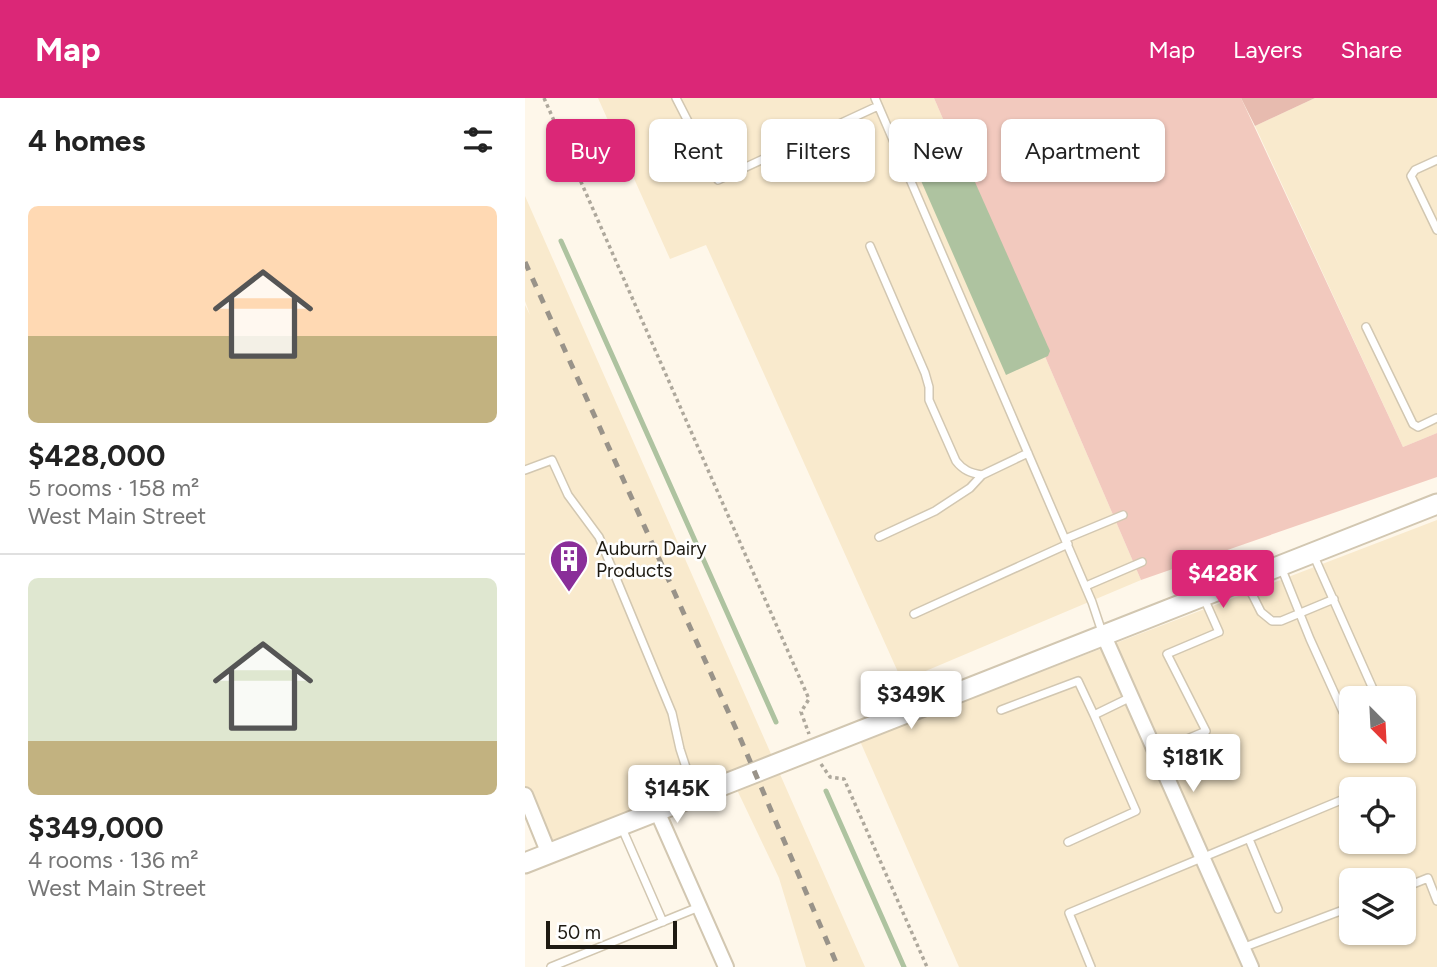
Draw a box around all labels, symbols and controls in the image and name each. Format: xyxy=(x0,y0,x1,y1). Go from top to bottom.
text: Map xyxy=(35,30,101,69)
text: Map xyxy=(1148,35,1195,64)
text: Layers xyxy=(1233,35,1302,64)
text: Share xyxy=(1340,35,1402,64)
chip: Buy xyxy=(546,119,635,182)
chip: Rent xyxy=(649,119,747,182)
chip: Filters xyxy=(761,119,875,182)
chip: New xyxy=(889,119,987,182)
chip: Apartment xyxy=(1001,119,1165,182)
icon: filters xyxy=(459,121,497,159)
text: 4 homes xyxy=(28,122,145,159)
icon: home xyxy=(200,251,326,377)
text: $428,000 xyxy=(28,437,165,474)
text: 5 rooms · 158 m² xyxy=(28,474,199,502)
text: West Main Street xyxy=(28,502,206,530)
place label: Auburn Dairy Products xyxy=(596,537,707,582)
building icon: Auburn Dairy Products xyxy=(548,538,590,593)
pin: $428K xyxy=(1174,550,1272,610)
text: $428K xyxy=(1188,559,1258,587)
icon: home xyxy=(200,623,326,749)
pin: $349K xyxy=(862,672,960,731)
text: $349K xyxy=(877,680,945,708)
north arrow xyxy=(1339,686,1416,763)
map controls xyxy=(1339,686,1416,945)
pin: $181K xyxy=(1144,734,1242,794)
text: $181K xyxy=(1162,743,1224,771)
pin: $145K xyxy=(628,766,726,825)
text: $145K xyxy=(644,774,710,802)
button: locate xyxy=(1339,777,1416,854)
text: $349,000 xyxy=(28,809,164,846)
text: 4 rooms · 136 m² xyxy=(28,846,199,874)
button: layers xyxy=(1339,868,1416,945)
text: West Main Street xyxy=(28,874,206,902)
scale bar xyxy=(546,918,677,950)
text: 50 m xyxy=(557,921,601,944)

